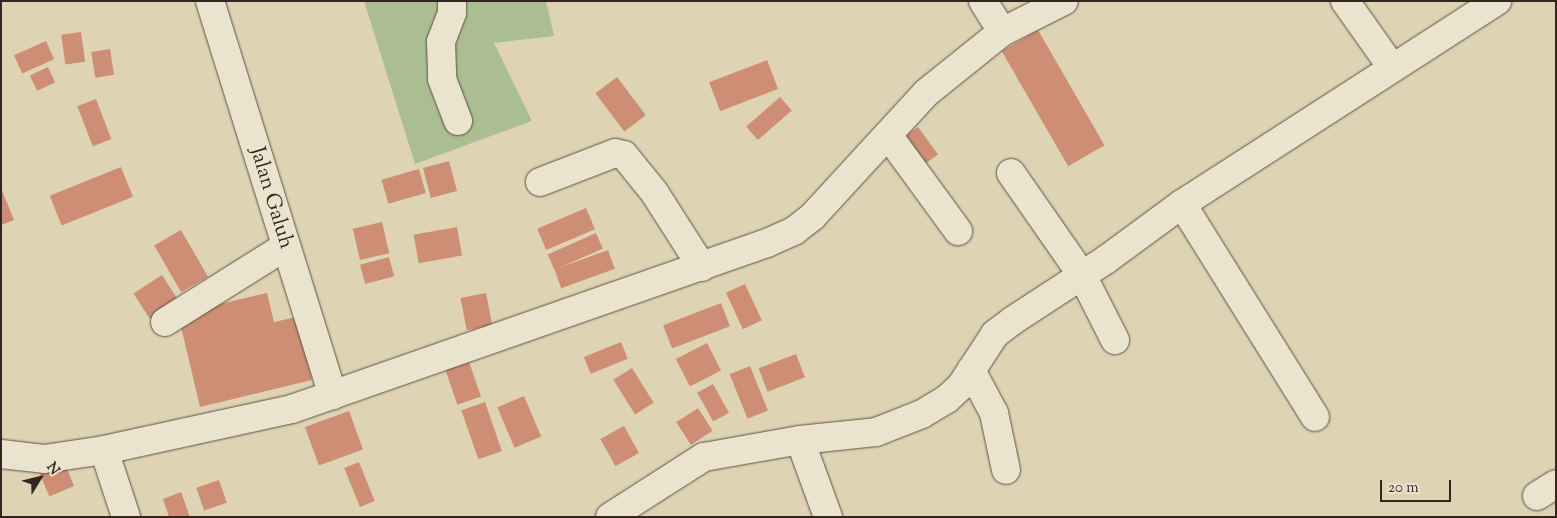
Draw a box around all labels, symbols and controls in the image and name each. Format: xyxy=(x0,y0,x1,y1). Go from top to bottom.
street label: Jalan Galuh xyxy=(244,144,298,252)
north arrow xyxy=(15,453,65,503)
text: N xyxy=(41,459,64,480)
scale bar xyxy=(1382,470,1453,502)
text: 20 m xyxy=(1388,478,1419,499)

